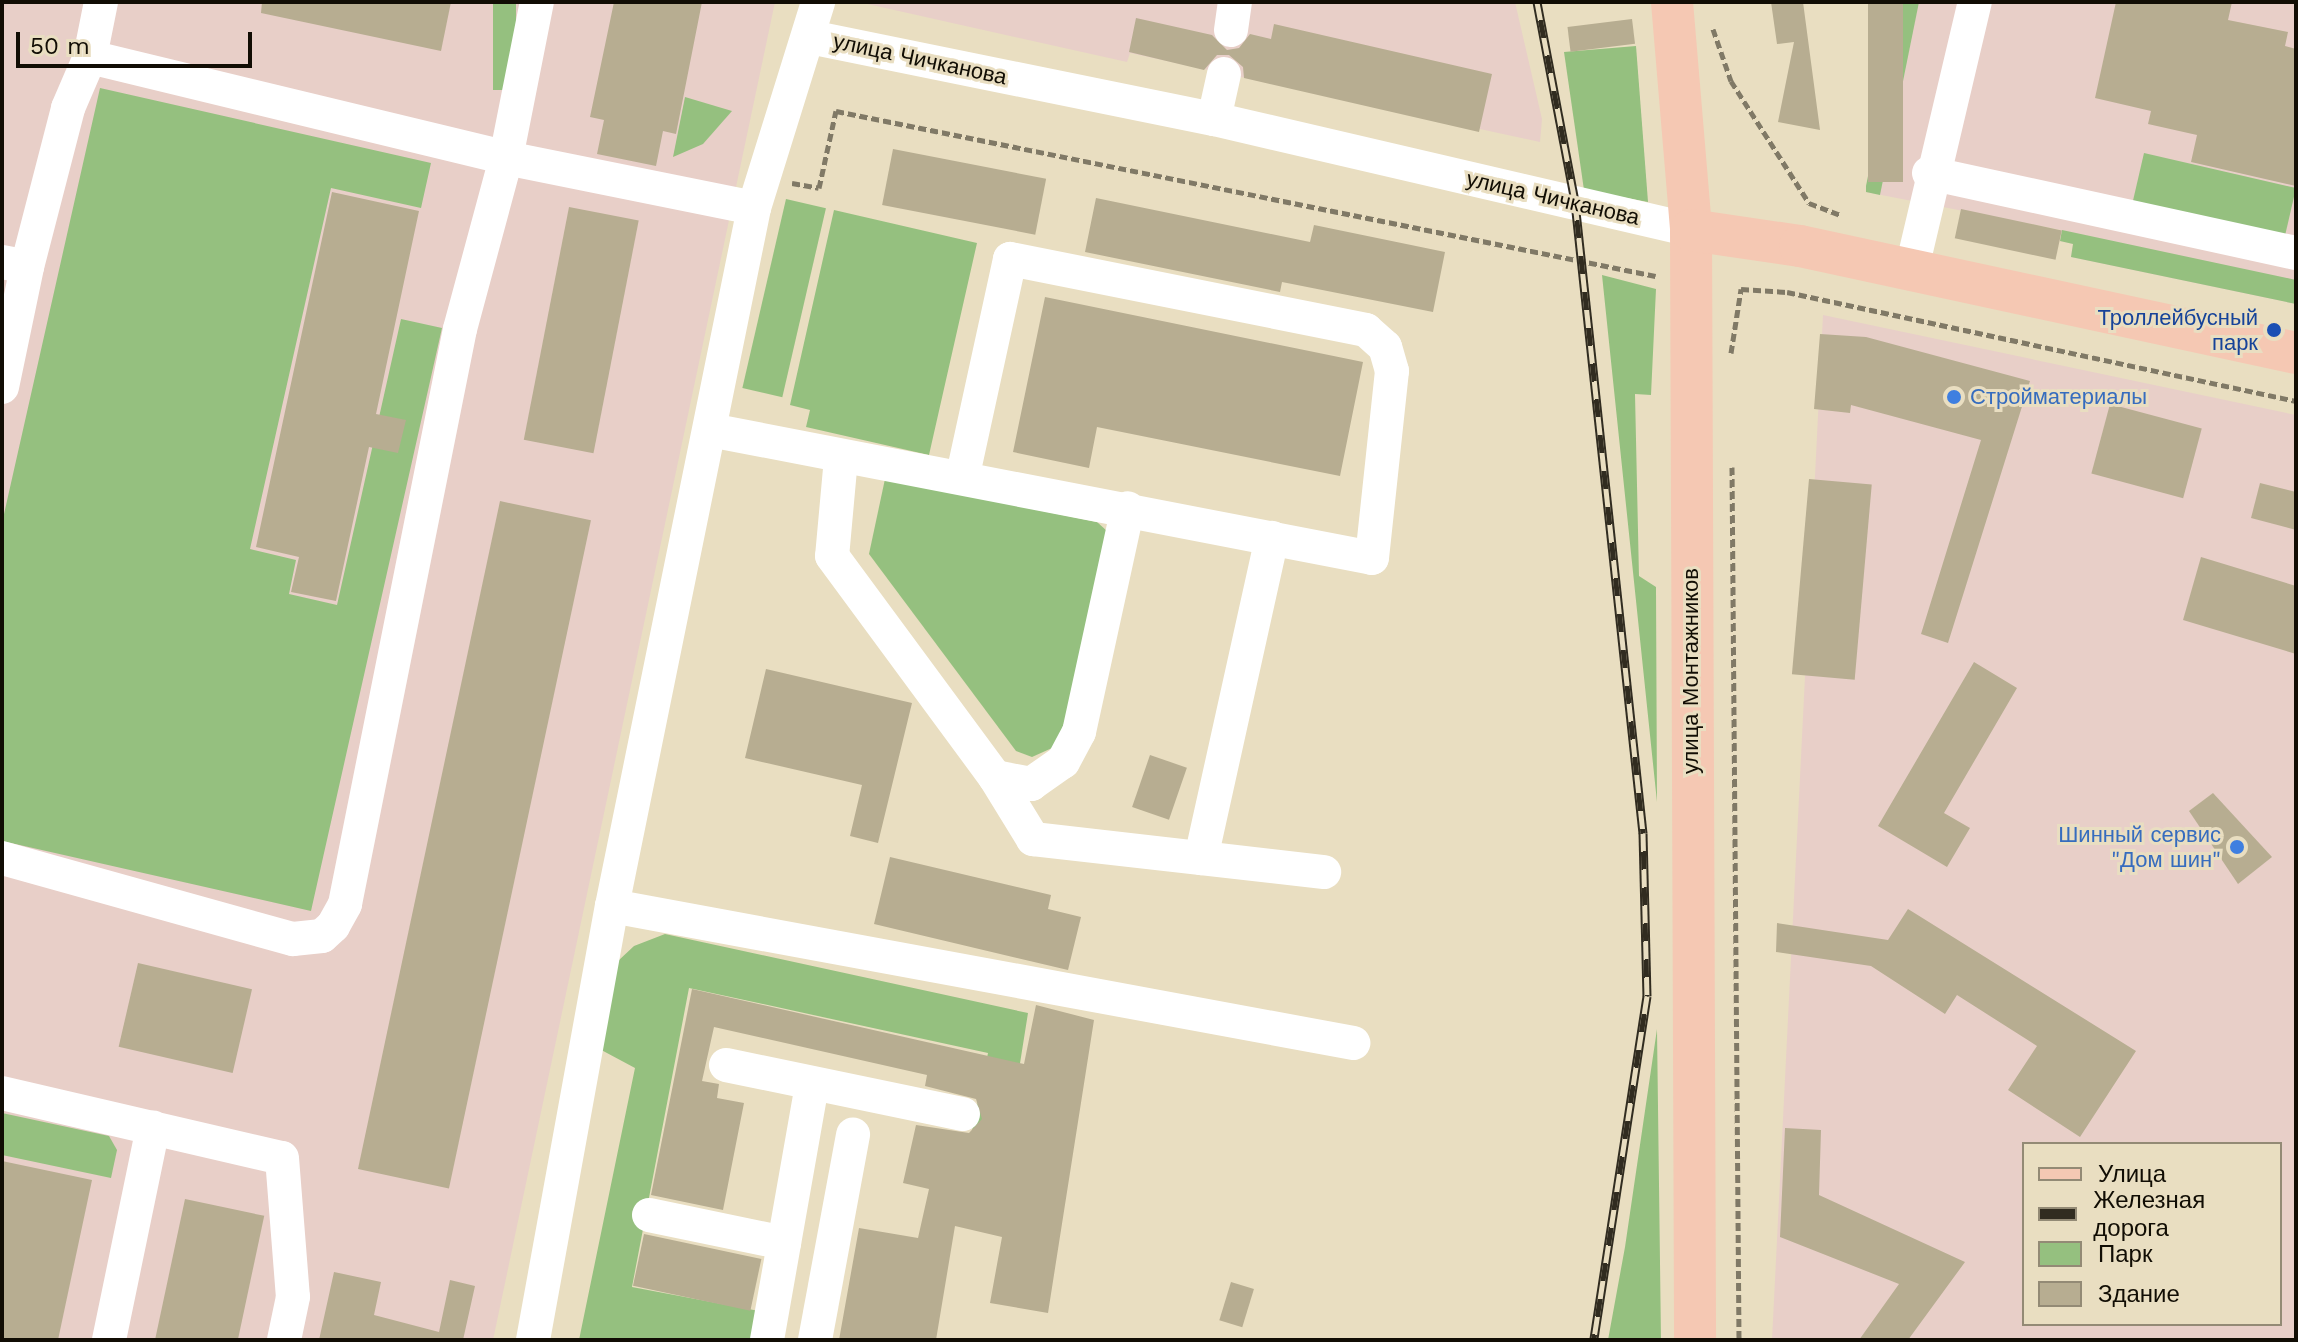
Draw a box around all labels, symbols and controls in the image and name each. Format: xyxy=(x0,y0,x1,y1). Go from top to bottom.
scale bar xyxy=(20,16,256,66)
street label: улица Чичканова xyxy=(831,28,1009,90)
text: 50 m xyxy=(30,32,90,60)
street label: улица Чичканова xyxy=(1464,165,1642,231)
place label: Троллейбусный парк xyxy=(2097,304,2258,356)
marker: Троллейбусный парк xyxy=(2265,321,2283,339)
place label: Стройматериалы xyxy=(1970,384,2147,410)
marker: Стройматериалы xyxy=(1945,388,1963,406)
street label: улица Монтажников xyxy=(1678,568,1704,774)
place label: Шинный сервис "Дом шин" xyxy=(2058,821,2221,872)
marker: Шинный сервис "Дом шин" xyxy=(2228,838,2246,856)
legend xyxy=(2022,1142,2282,1326)
text: Улица xyxy=(2098,1160,2166,1188)
text: Железная дорога xyxy=(2093,1186,2205,1242)
text: Парк xyxy=(2098,1240,2152,1268)
text: Здание xyxy=(2098,1280,2180,1308)

